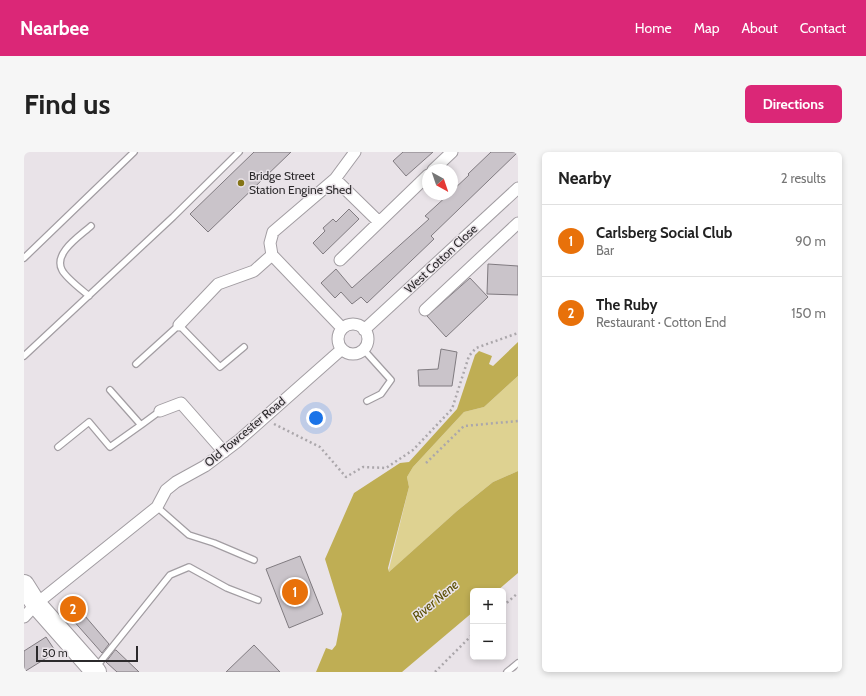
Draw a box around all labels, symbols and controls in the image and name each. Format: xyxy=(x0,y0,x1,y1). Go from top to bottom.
text: Nearbee xyxy=(20,17,89,40)
text: Home xyxy=(635,19,672,37)
text: Map xyxy=(694,19,719,37)
text: About xyxy=(741,19,778,37)
text: Contact xyxy=(800,19,846,37)
button: Directions xyxy=(745,85,842,123)
text: Find us xyxy=(24,87,110,121)
north arrow xyxy=(422,164,458,200)
place label: Bridge Street Station Engine Shed xyxy=(249,168,352,197)
text: Nearby xyxy=(558,168,611,188)
text: 2 results xyxy=(781,170,826,186)
marker: Bridge Street Station Engine Shed xyxy=(236,178,246,188)
street label: West Cotton Close xyxy=(401,221,480,296)
text: Carlsberg Social Club xyxy=(596,224,732,242)
text: 1 xyxy=(569,233,573,249)
text: 90 m xyxy=(795,233,826,249)
text: Bar xyxy=(596,242,614,258)
text: The Ruby xyxy=(596,296,658,314)
text: 2 xyxy=(568,305,574,321)
text: 150 m xyxy=(791,305,826,321)
text: Restaurant · Cotton End xyxy=(596,314,726,330)
street label: Old Towcester Road xyxy=(201,393,288,470)
your location xyxy=(306,408,326,428)
water label: River Nene xyxy=(409,576,461,624)
pin: 1 xyxy=(282,577,308,607)
map controls xyxy=(470,588,506,660)
button: + xyxy=(470,588,506,624)
pin: 2 xyxy=(60,594,86,624)
button: − xyxy=(470,624,506,660)
scale bar xyxy=(36,644,138,663)
text: 50 m xyxy=(42,646,68,660)

